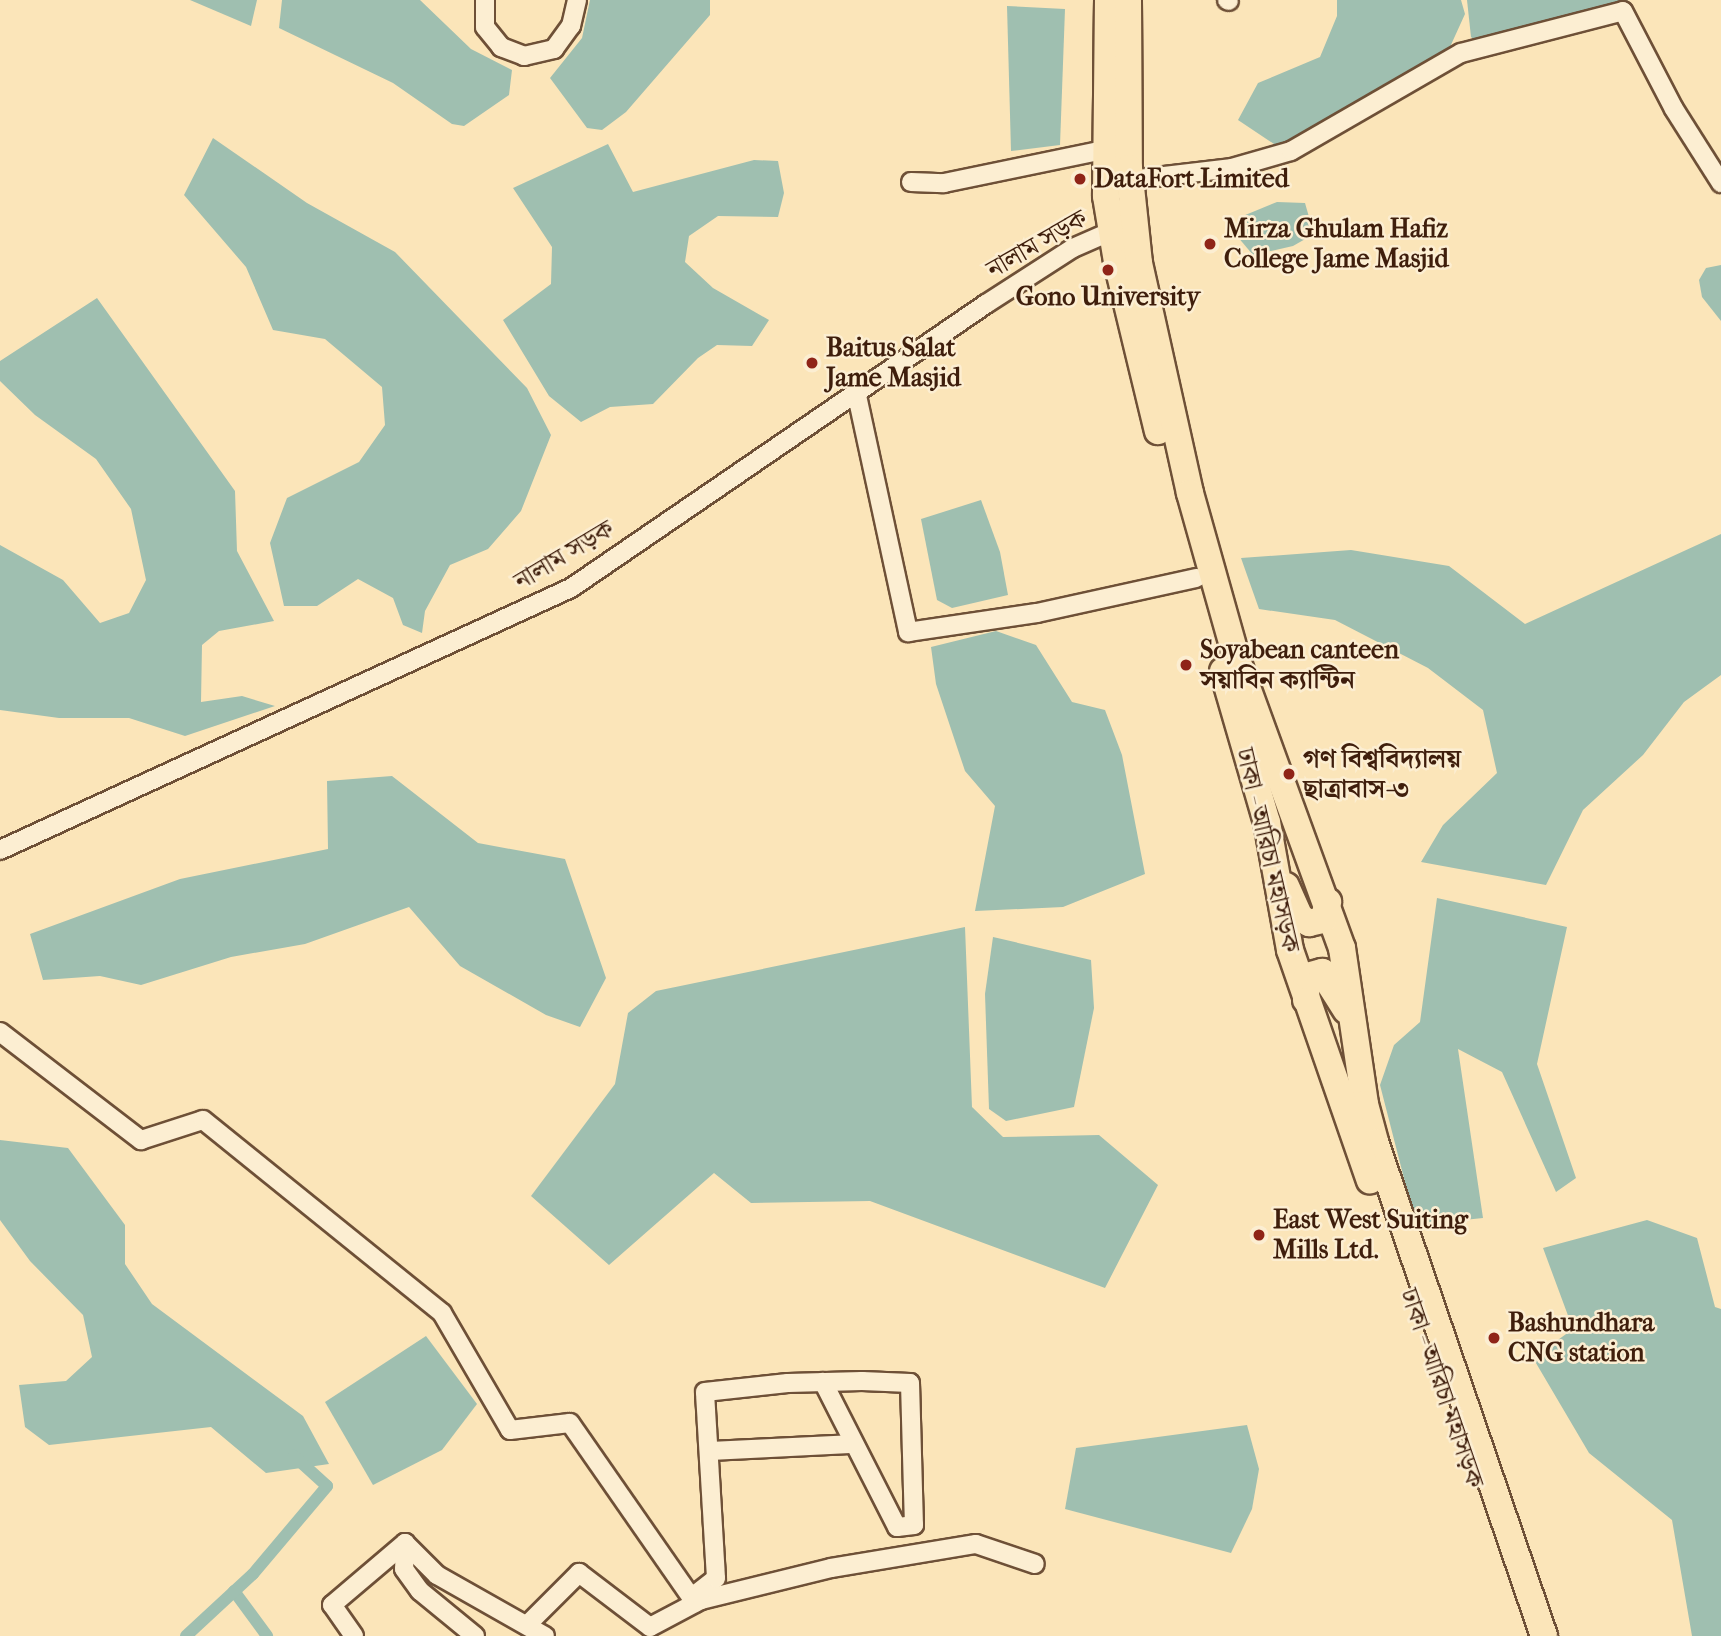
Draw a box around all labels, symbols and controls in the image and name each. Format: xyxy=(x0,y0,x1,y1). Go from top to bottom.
place label: DataFort Limited xyxy=(1094,163,1289,195)
marker: DataFort Limited xyxy=(1072,171,1088,187)
street label: নালাম সড়ক xyxy=(981,203,1093,285)
place label: Mirza Ghulam Hafiz College Jame Masjid xyxy=(1224,213,1449,274)
marker: Mirza Ghulam Hafiz College Jame Masjid xyxy=(1202,236,1218,252)
marker: Gono University xyxy=(1100,262,1116,278)
place label: Gono University xyxy=(1016,281,1200,313)
place label: Baitus Salat Jame Masjid xyxy=(826,332,961,394)
marker: Baitus Salat Jame Masjid xyxy=(804,355,820,371)
street label: নালাম সড়ক xyxy=(509,513,619,597)
place label: Soyabean canteen সয়াবিন ক্যান্টিন xyxy=(1200,634,1399,696)
marker: Soyabean canteen সয়াবিন ক্যান্টিন xyxy=(1178,657,1194,673)
place label: গণ বিশ্ববিদ্যালয় ছাত্রাবাস-৩ xyxy=(1303,743,1461,804)
street label: ঢাকা - আরিচা মহাসড়ক xyxy=(1229,745,1307,955)
marker: গণ বিশ্ববিদ্যালয় ছাত্রাবাস-৩ xyxy=(1281,766,1297,782)
place label: East West Suiting Mills Ltd. xyxy=(1273,1204,1468,1266)
marker: East West Suiting Mills Ltd. xyxy=(1251,1227,1267,1243)
street label: ঢাকা - আরিচা মহাসড়ক xyxy=(1393,1284,1491,1492)
place label: Bashundhara CNG station xyxy=(1508,1307,1654,1368)
marker: Bashundhara CNG station xyxy=(1486,1330,1502,1346)

